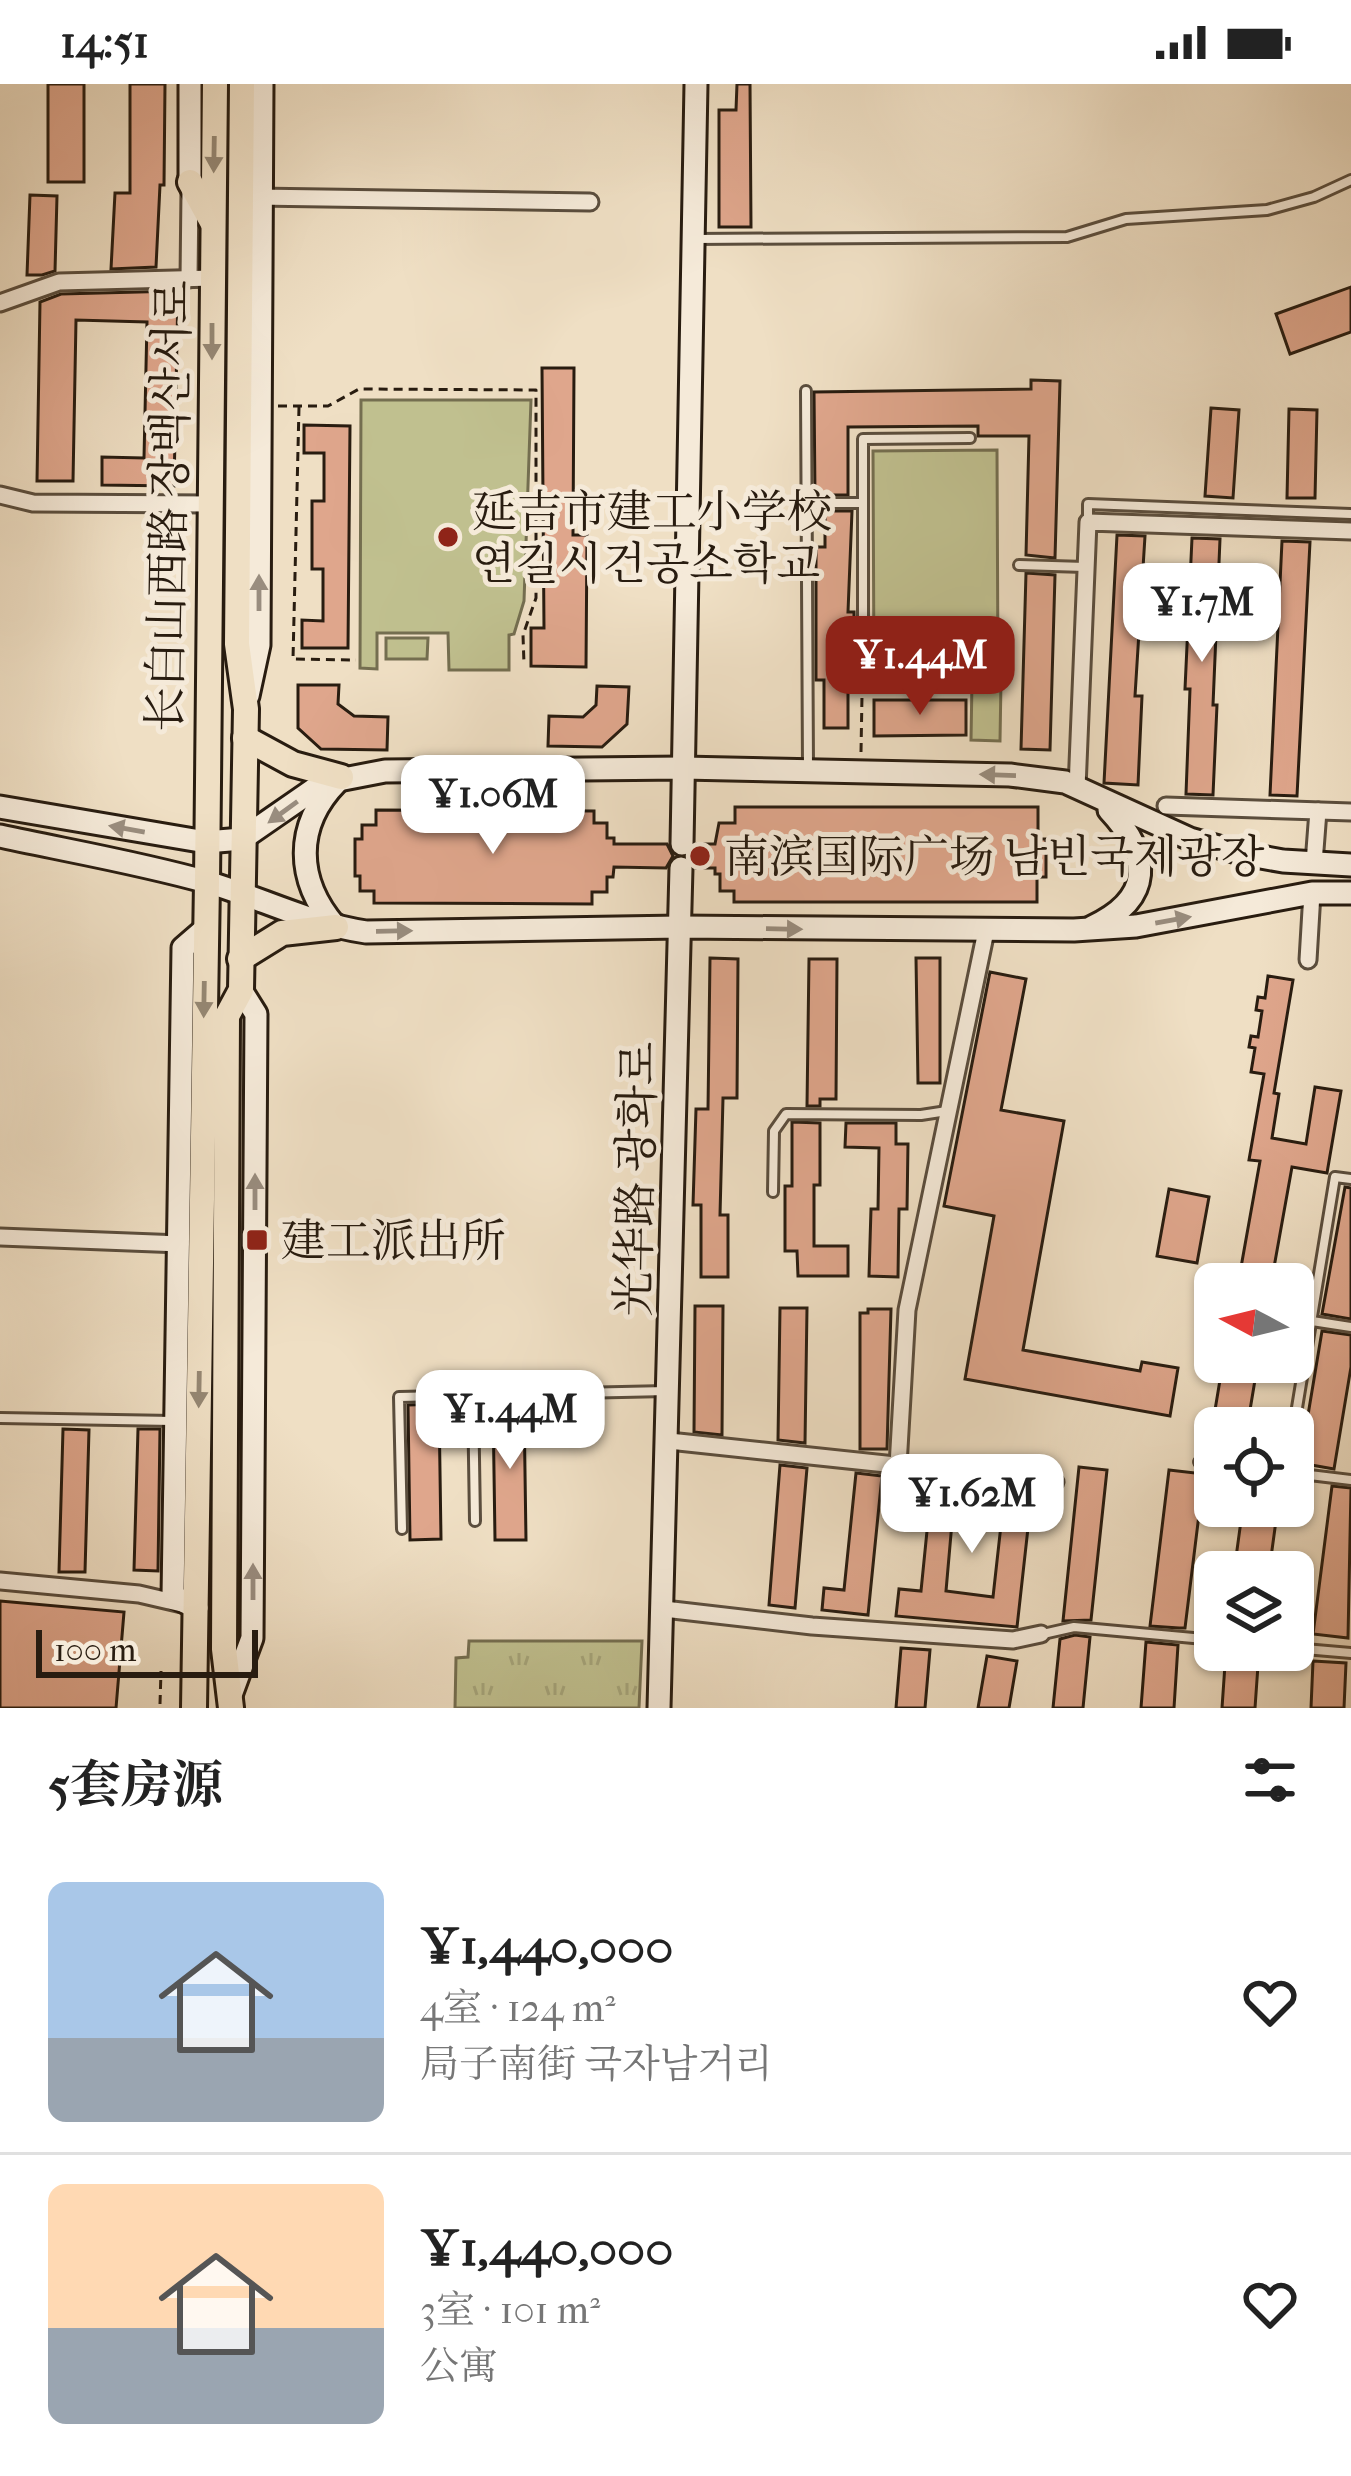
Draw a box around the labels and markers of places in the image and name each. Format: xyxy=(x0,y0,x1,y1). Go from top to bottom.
place label: 延吉市建工小学校 연길시건공소학교 xyxy=(472,486,832,591)
marker: 延吉市建工小学校 연길시건공소학교 xyxy=(435,524,461,550)
pin: ¥1.7M xyxy=(1118,563,1286,665)
pin: ¥1.44M xyxy=(822,616,1018,718)
pin: ¥1.06M xyxy=(395,755,591,857)
place label: 南滨国际广场 남빈국제광장 xyxy=(724,831,1265,884)
marker: 南滨国际广场 남빈국제광장 xyxy=(687,843,713,869)
place label: 建工派出所 xyxy=(281,1215,506,1268)
marker: 建工派出所 xyxy=(244,1227,270,1253)
pin: ¥1.44M xyxy=(412,1370,608,1472)
pin: ¥1.62M xyxy=(874,1454,1070,1556)

